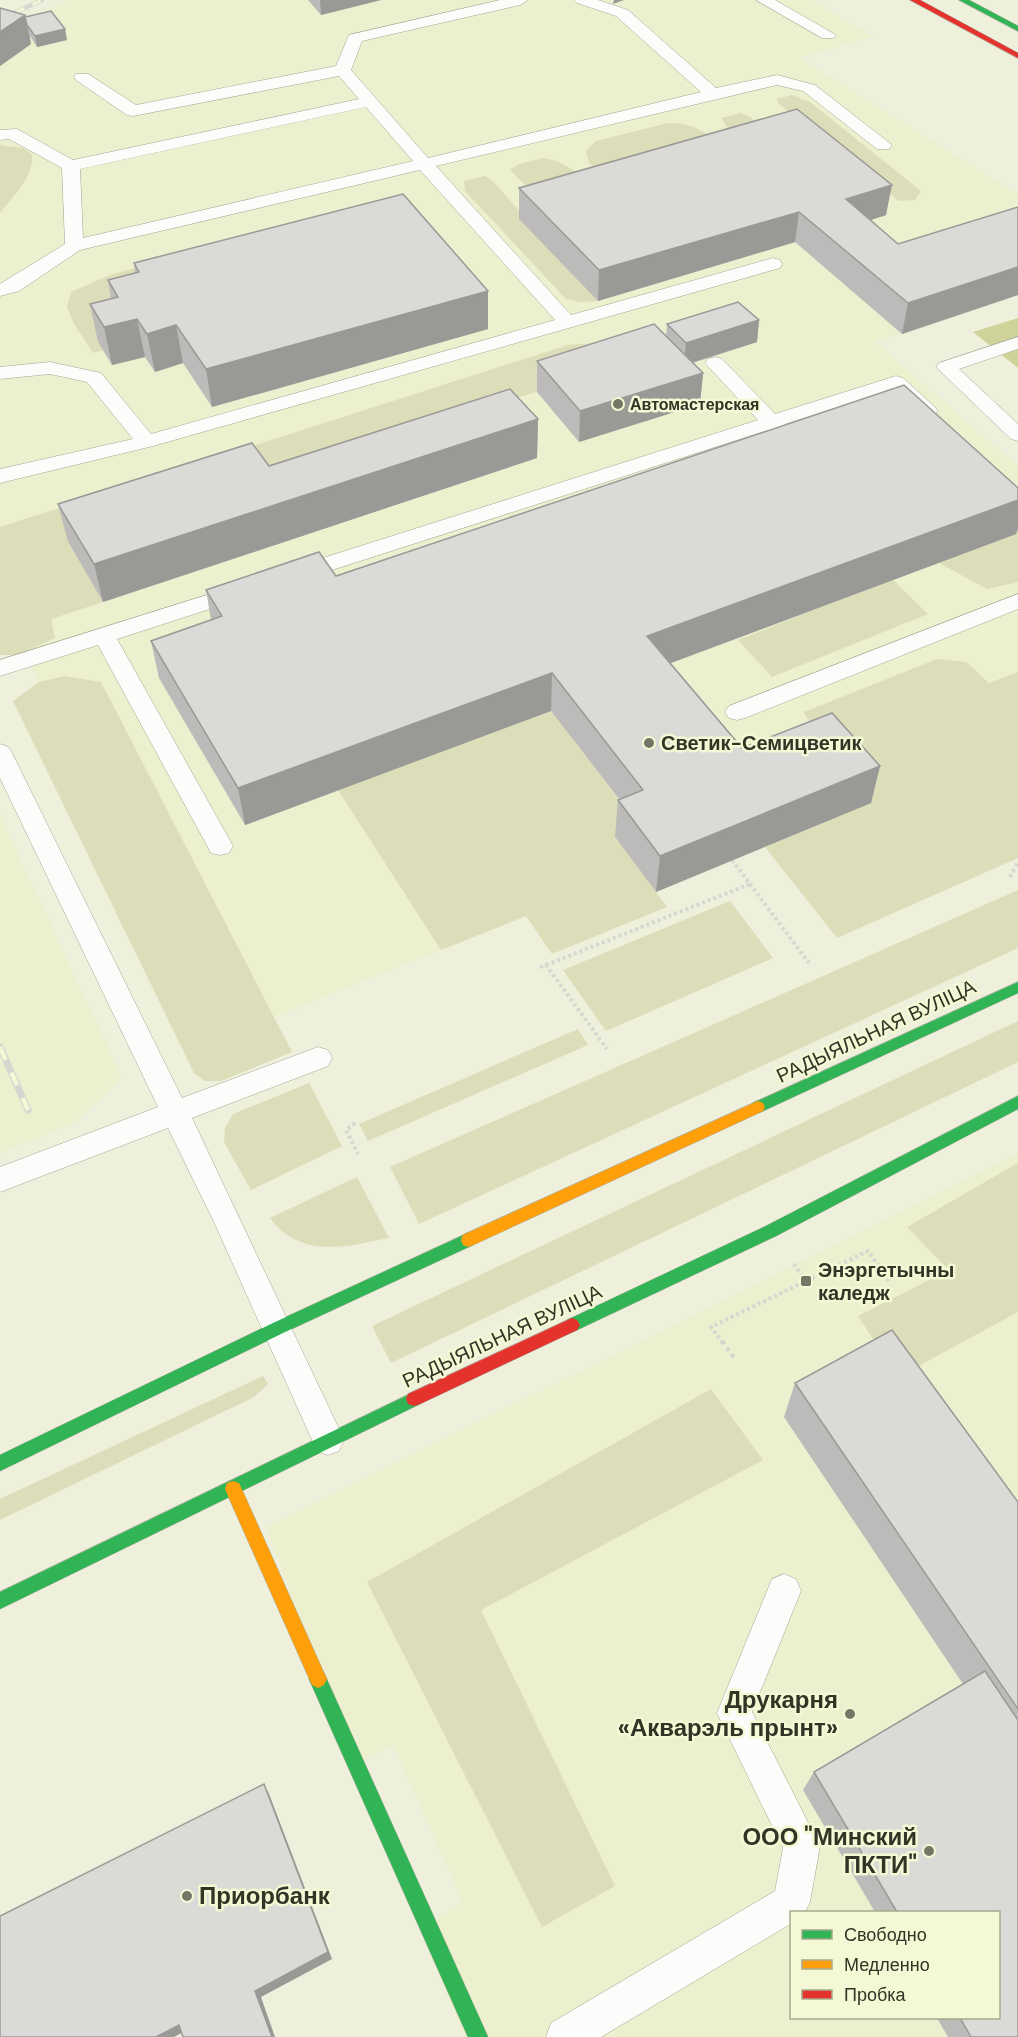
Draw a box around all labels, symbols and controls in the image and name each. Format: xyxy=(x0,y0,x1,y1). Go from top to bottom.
place label: Автомастерская xyxy=(630,394,759,415)
marker: Автомастерская xyxy=(611,397,625,411)
place label: Светик-Семицветик xyxy=(661,730,863,756)
marker: Светик-Семицветик xyxy=(642,736,656,750)
street label: РАДЫЯЛЬНАЯ ВУЛІЦА xyxy=(772,973,980,1089)
place label: Энэргетычны каледж xyxy=(818,1257,954,1306)
marker: Энэргетычны каледж xyxy=(799,1274,813,1288)
street label: РАДЫЯЛЬНАЯ ВУЛІЦА xyxy=(398,1278,606,1394)
place label: Друкарня «Акварэль прынт» xyxy=(618,1684,838,1743)
marker: Друкарня «Акварэль прынт» xyxy=(843,1707,857,1721)
place label: ООО "Минский ПКТИ" xyxy=(742,1821,917,1880)
marker: ООО "Минский ПКТИ" xyxy=(922,1844,936,1858)
place label: Приорбанк xyxy=(199,1880,331,1911)
marker: Приорбанк xyxy=(180,1889,194,1903)
legend xyxy=(790,1911,1000,2019)
text: Свободно xyxy=(844,1923,927,1947)
text: Медленно xyxy=(844,1953,930,1977)
text: Пробка xyxy=(844,1983,907,2007)

